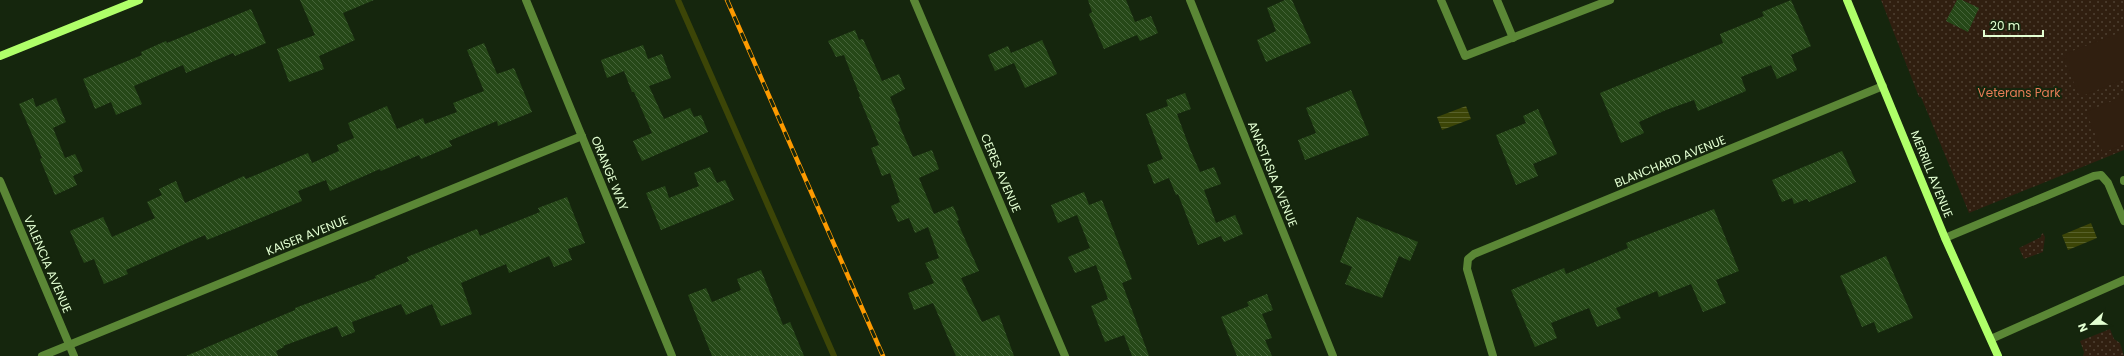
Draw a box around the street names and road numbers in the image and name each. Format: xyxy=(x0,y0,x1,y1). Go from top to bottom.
street label: ANASTASIA AVENUE xyxy=(1244,119,1302,229)
street label: MERRILL AVENUE xyxy=(1907,128,1957,220)
street label: CERES AVENUE xyxy=(977,131,1025,215)
street label: BLANCHARD AVENUE xyxy=(1612,131,1728,191)
street label: ORANGE WAY xyxy=(587,133,633,213)
street label: KAISER AVENUE xyxy=(263,211,351,259)
street label: VALENCIA AVENUE xyxy=(20,213,76,315)

